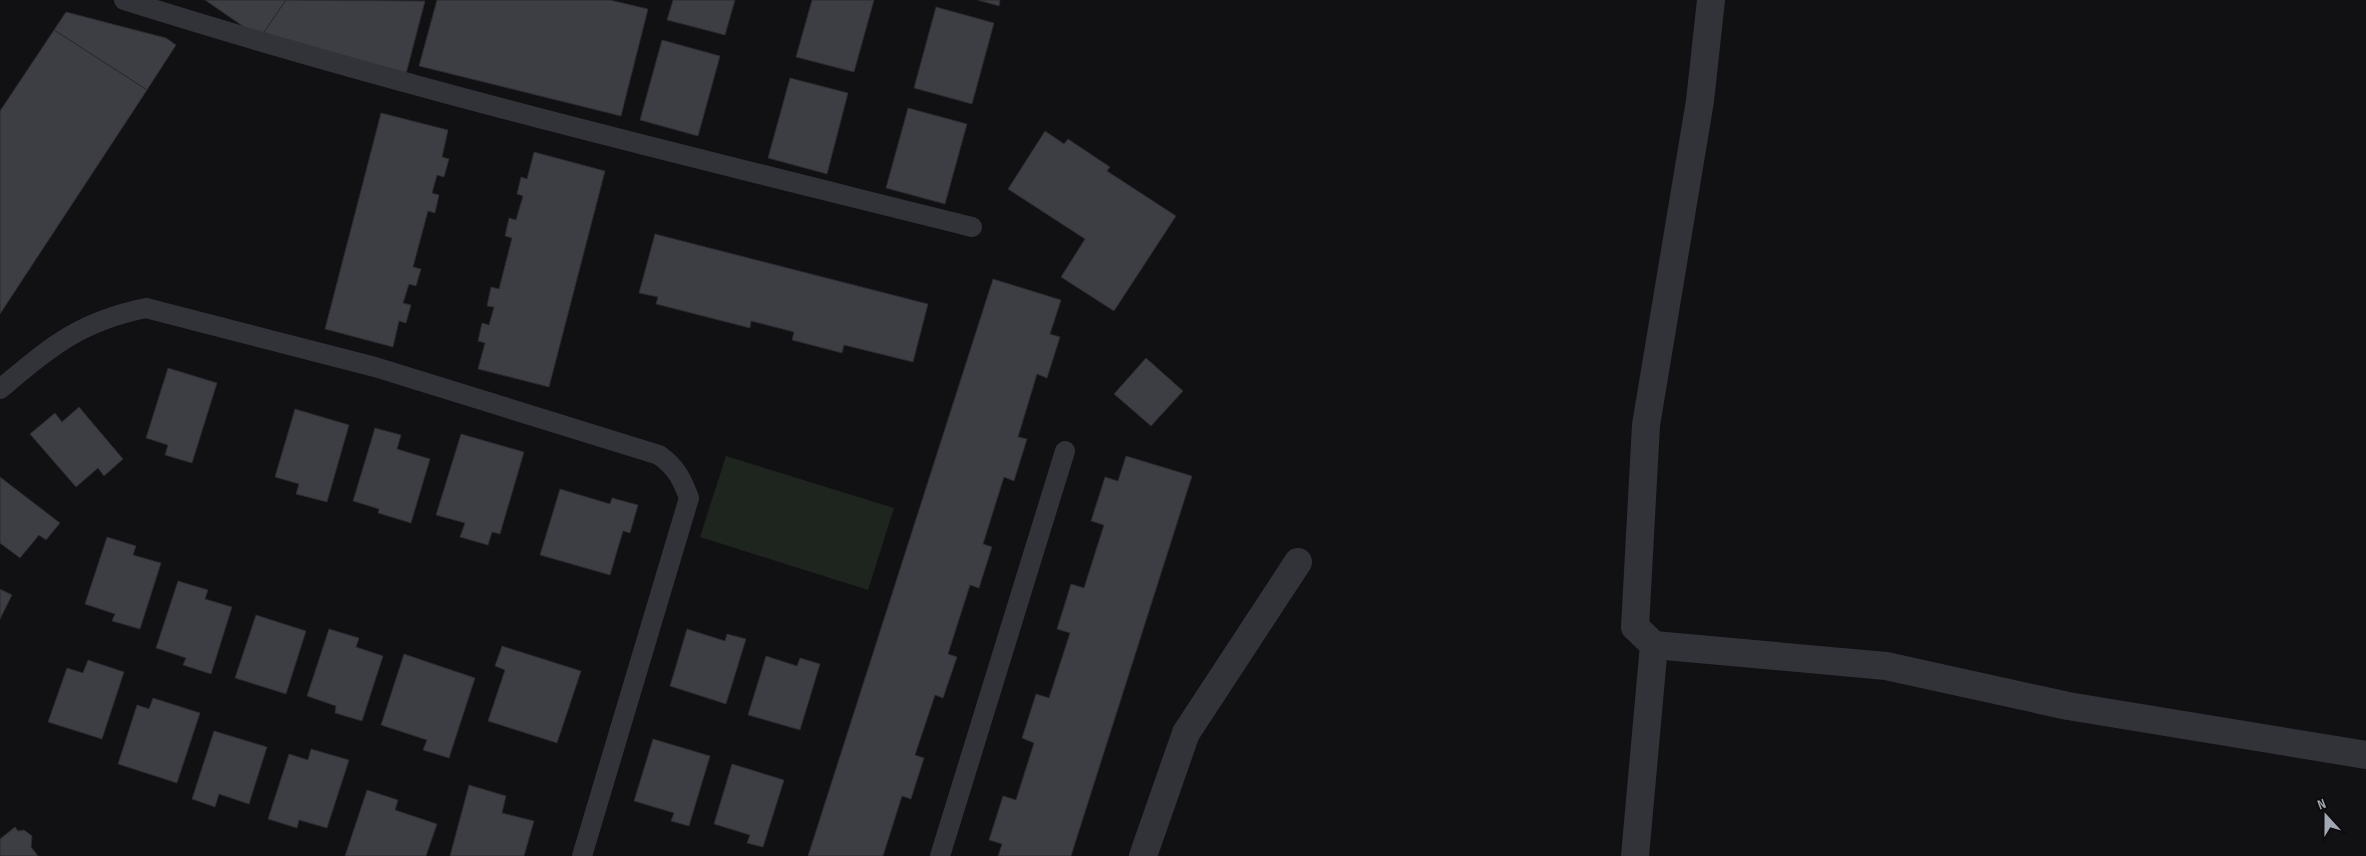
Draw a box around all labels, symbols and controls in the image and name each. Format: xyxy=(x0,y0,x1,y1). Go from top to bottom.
north arrow xyxy=(2301,791,2351,841)
text: N xyxy=(2315,795,2328,814)

